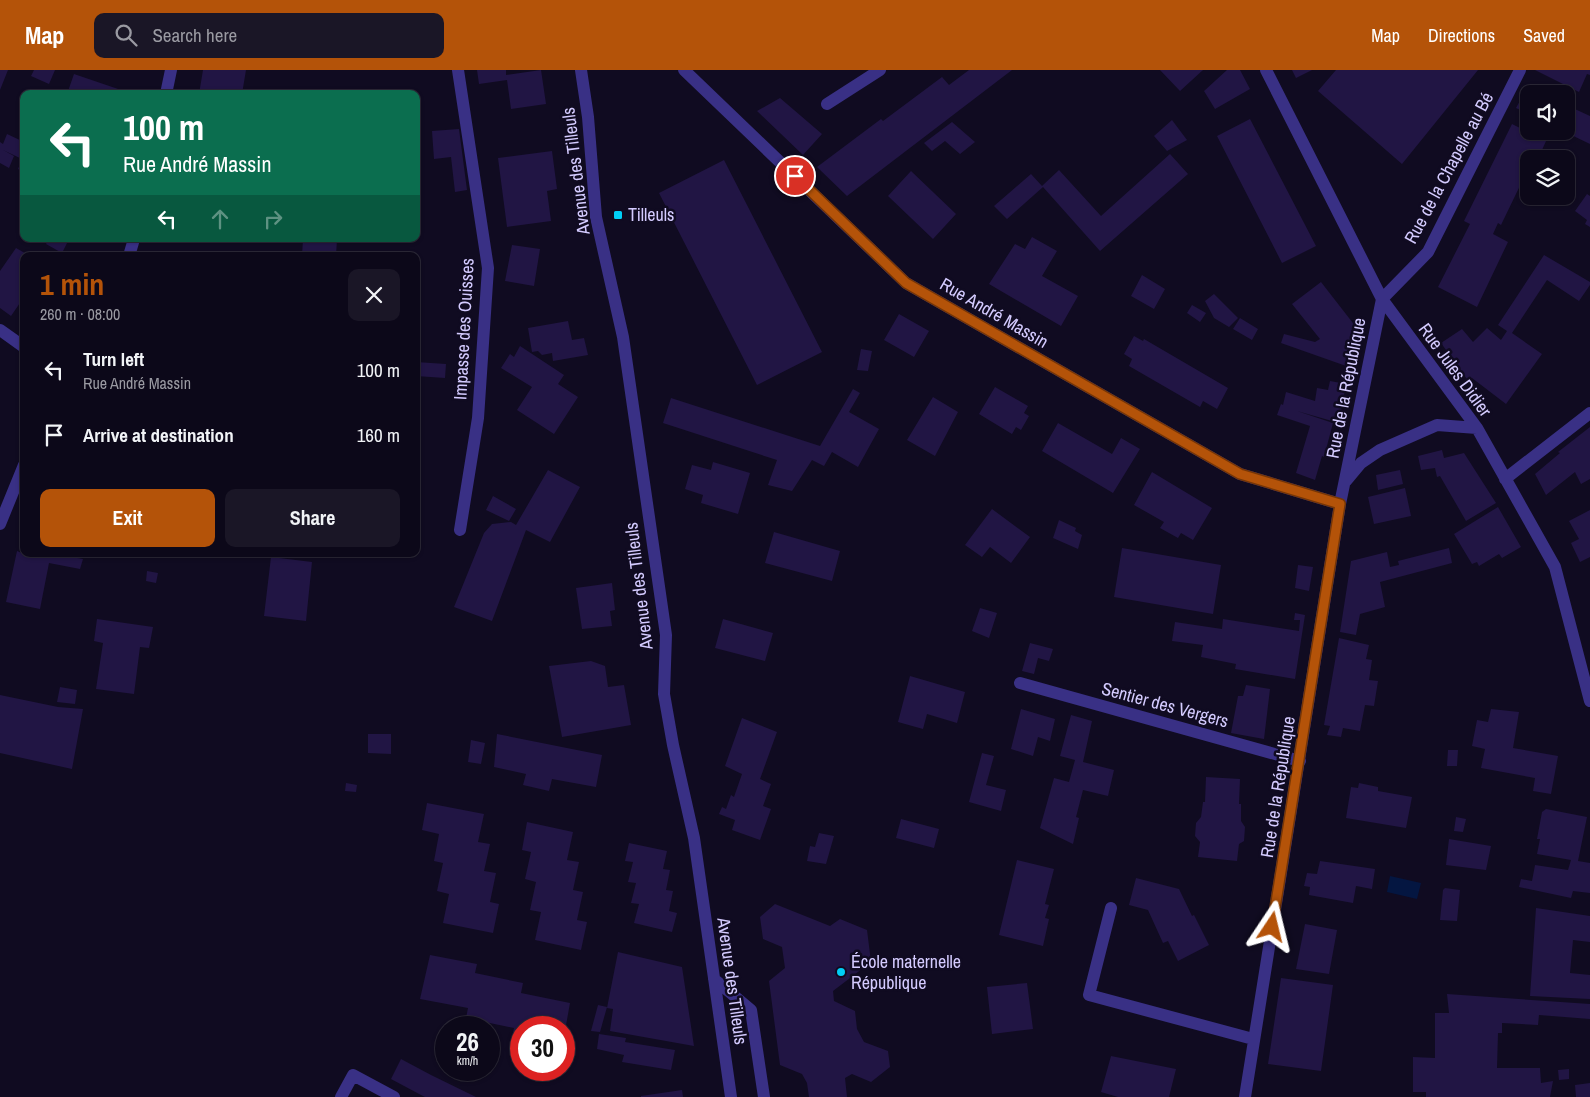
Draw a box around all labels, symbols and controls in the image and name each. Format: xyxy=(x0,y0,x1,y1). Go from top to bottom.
search box xyxy=(94,13,444,58)
text: Map xyxy=(25,19,64,51)
icon: search xyxy=(112,21,140,49)
text: Search here xyxy=(152,22,237,48)
text: Map xyxy=(1371,23,1400,48)
text: Directions xyxy=(1428,23,1495,48)
text: Saved xyxy=(1523,23,1565,48)
map controls xyxy=(1520,85,1575,205)
button: sound xyxy=(1520,85,1575,140)
street label: Rue de la Chapelle au Bé xyxy=(1398,88,1499,248)
text: 100 m xyxy=(123,104,204,151)
street label: Avenue des Tilleuls xyxy=(555,106,596,237)
icon: left xyxy=(40,110,105,175)
text: Rue André Massin xyxy=(123,149,271,179)
button: layers xyxy=(1520,150,1575,205)
pin xyxy=(774,155,816,197)
icon: arrive xyxy=(781,162,809,190)
place label: Tilleuls xyxy=(628,202,674,227)
icon: left xyxy=(153,205,181,233)
icon: ahead xyxy=(206,205,234,233)
icon: right xyxy=(259,205,287,233)
marker: Tilleuls xyxy=(612,209,624,221)
street label: Impasse des Ouisses xyxy=(447,257,480,400)
text: 1 min xyxy=(40,264,104,304)
button: close xyxy=(348,269,400,321)
street label: Rue André Massin xyxy=(935,271,1053,354)
text: 260 m · 08:00 xyxy=(40,303,120,325)
street label: Rue de la République xyxy=(1320,315,1371,460)
street label: Rue Jules Didier xyxy=(1413,318,1498,422)
text: Turn left xyxy=(83,346,144,372)
icon: left xyxy=(40,356,68,384)
text: 100 m xyxy=(357,357,400,383)
text: Rue André Massin xyxy=(83,372,191,394)
icon: arrive xyxy=(40,421,68,449)
text: Arrive at destination xyxy=(83,422,234,448)
text: 160 m xyxy=(357,422,400,448)
button: Exit xyxy=(40,489,215,547)
button: Share xyxy=(225,489,400,547)
street label: Avenue des Tilleuls xyxy=(618,521,659,652)
street label: Sentier des Vergers xyxy=(1099,676,1231,733)
street label: Rue de la République xyxy=(1254,714,1301,859)
position arrow xyxy=(1245,900,1297,952)
street label: Avenue des Tilleuls xyxy=(711,915,754,1046)
place label: École maternelle République xyxy=(851,949,961,995)
marker: École maternelle République xyxy=(835,966,847,978)
speed limit sign: 30 xyxy=(510,1016,575,1081)
text: 26 xyxy=(456,1025,479,1059)
text: km/h xyxy=(457,1053,478,1069)

